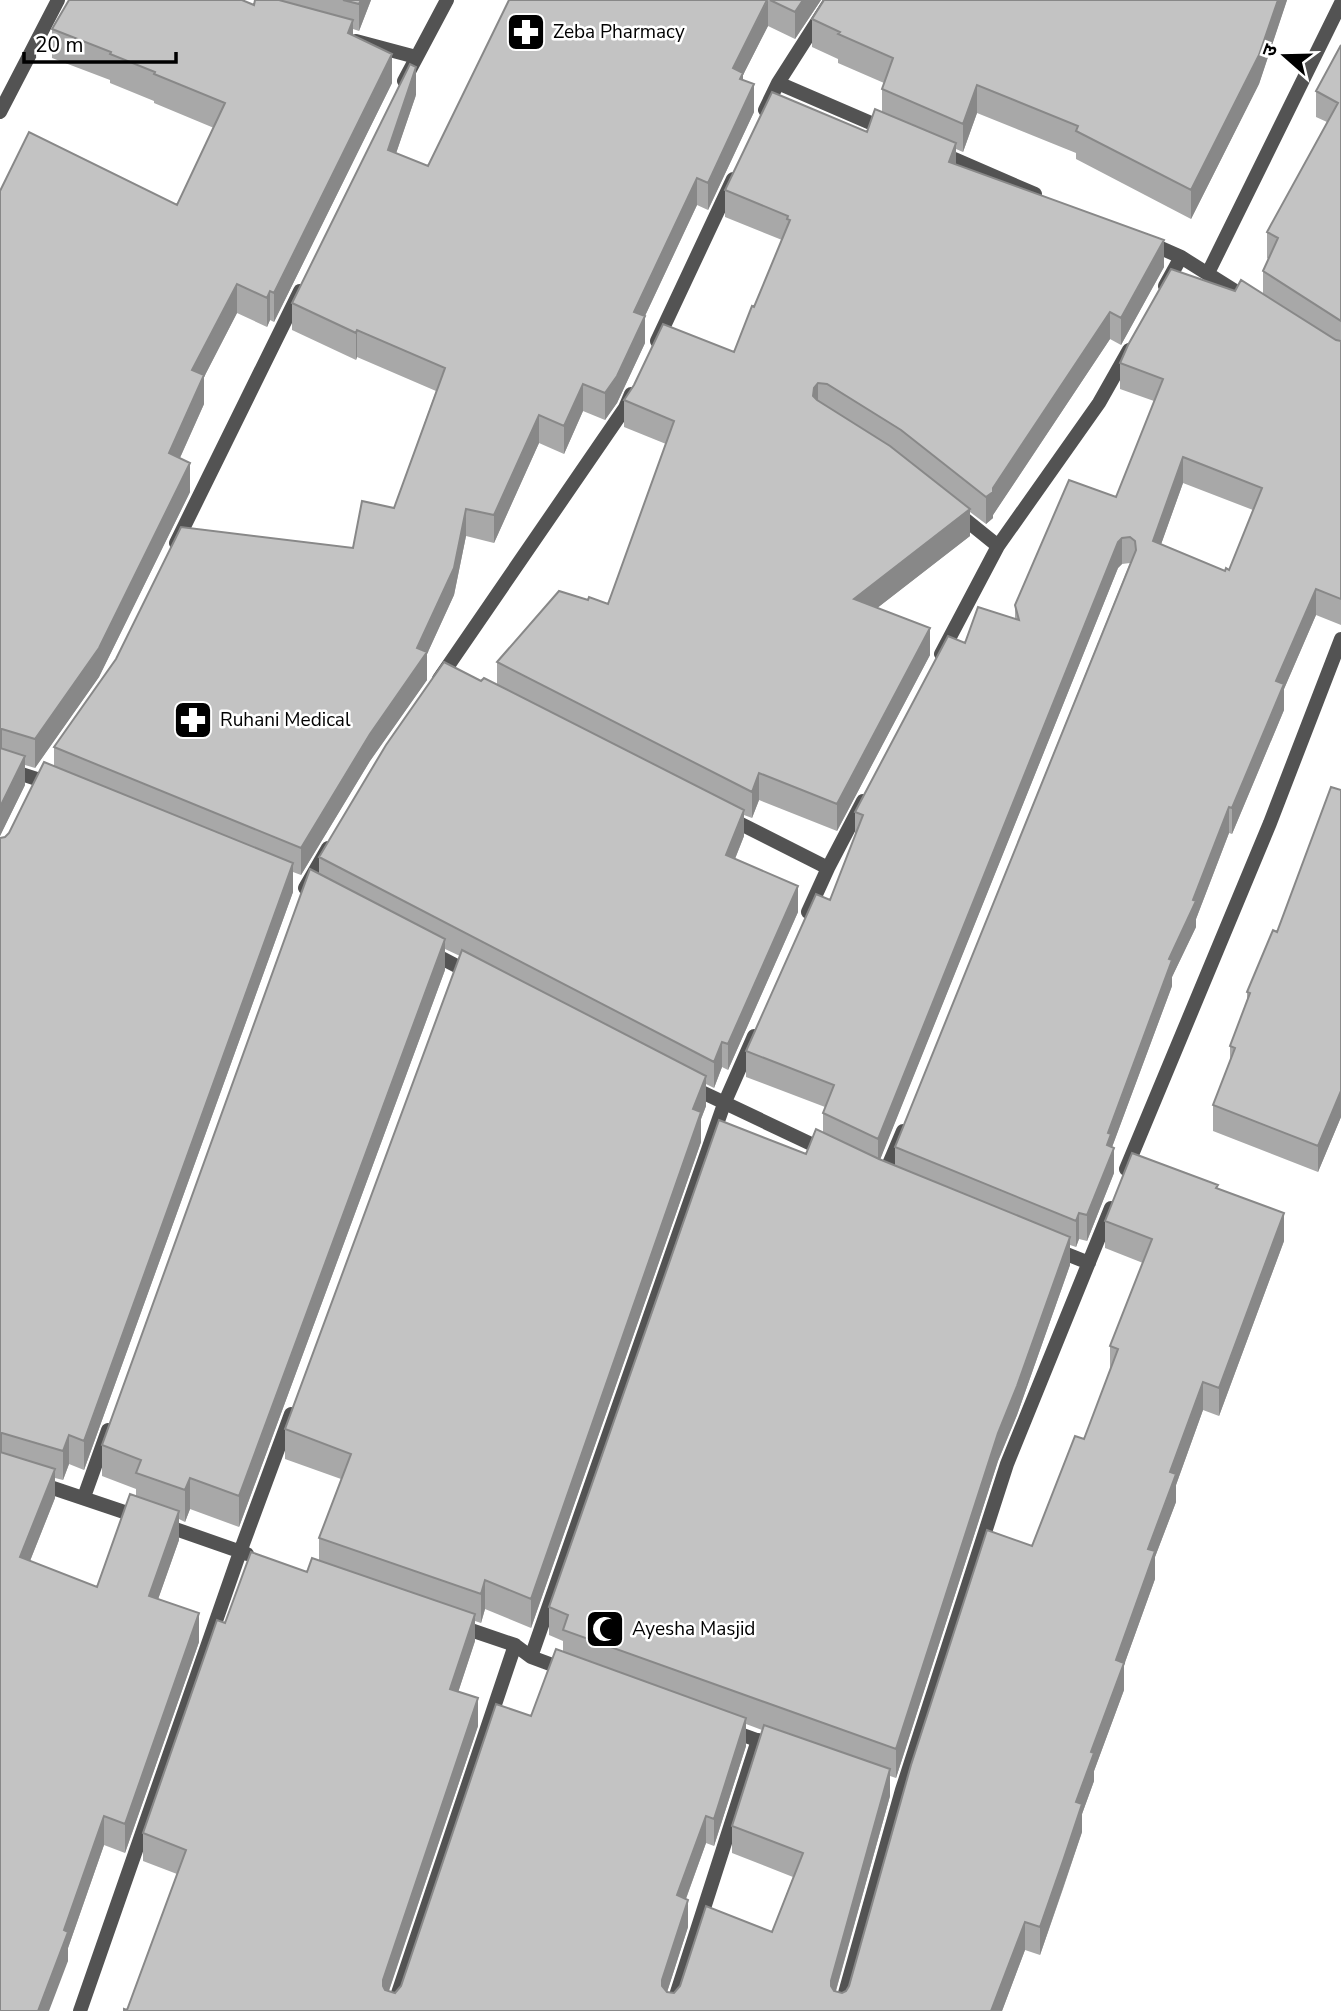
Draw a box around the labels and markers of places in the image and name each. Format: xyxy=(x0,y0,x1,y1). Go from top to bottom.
pharmacy icon: Zeba Pharmacy xyxy=(505,11,547,53)
place label: Zeba Pharmacy xyxy=(553,19,685,45)
pharmacy icon: Ruhani Medical xyxy=(172,699,214,741)
place label: Ruhani Medical xyxy=(220,707,351,733)
mosque icon: Ayesha Masjid xyxy=(584,1608,626,1650)
place label: Ayesha Masjid xyxy=(632,1616,755,1642)

